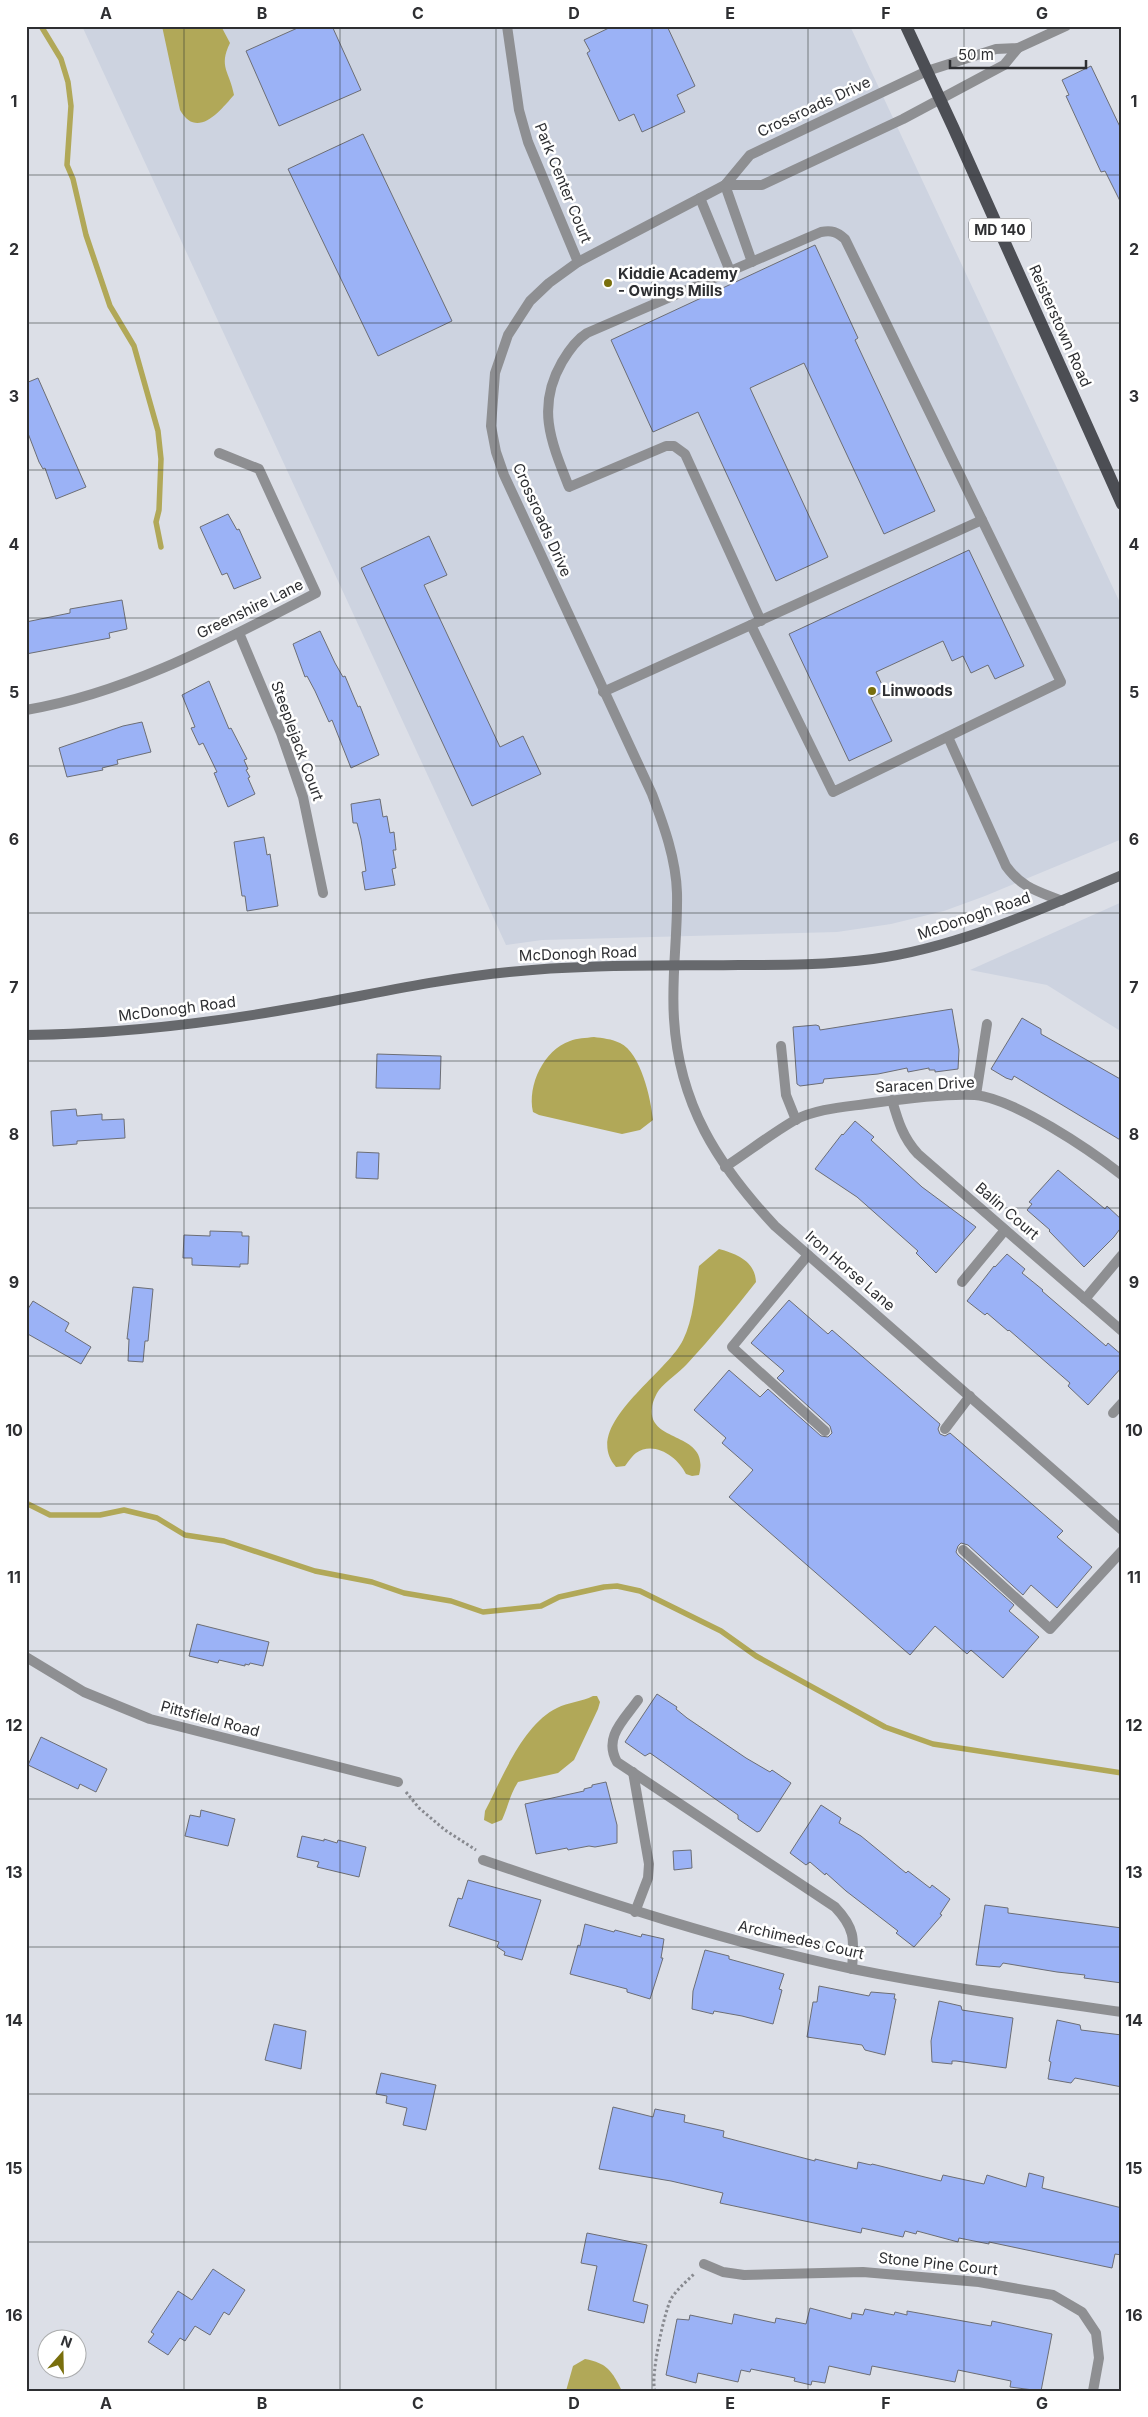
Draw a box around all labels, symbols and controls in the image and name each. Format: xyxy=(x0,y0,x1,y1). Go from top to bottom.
text: A xyxy=(100,3,112,23)
text: B xyxy=(257,3,267,23)
text: C xyxy=(412,3,424,23)
text: D xyxy=(568,3,580,23)
text: E xyxy=(725,3,735,23)
text: F xyxy=(881,3,891,23)
text: G xyxy=(1036,3,1048,23)
scale bar xyxy=(950,38,1087,70)
text: 50 m xyxy=(958,45,994,64)
street label: Crossroads Drive xyxy=(754,72,873,141)
text: 1 xyxy=(11,91,17,111)
text: 1 xyxy=(1131,91,1137,111)
street label: Park Center Court xyxy=(531,120,596,246)
road number: MD 140 xyxy=(969,218,1031,242)
text: 2 xyxy=(9,239,19,259)
text: 2 xyxy=(1129,239,1139,259)
street label: Reisterstown Road xyxy=(1025,262,1096,390)
place label: Kiddie Academy - Owings Mills xyxy=(618,264,738,300)
marker: Kiddie Academy - Owings Mills xyxy=(602,277,614,289)
text: 3 xyxy=(9,386,19,406)
text: 3 xyxy=(1129,386,1139,406)
street label: Crossroads Drive xyxy=(509,460,576,580)
text: 4 xyxy=(9,534,20,554)
text: 4 xyxy=(1129,534,1140,554)
street label: Greenshire Lane xyxy=(193,575,306,643)
street label: Steeplejack Court xyxy=(267,678,328,803)
place label: Linwoods xyxy=(882,681,953,700)
text: 5 xyxy=(9,682,19,702)
text: 5 xyxy=(1129,682,1139,702)
marker: Linwoods xyxy=(866,685,878,697)
text: 6 xyxy=(9,829,19,849)
text: 6 xyxy=(1129,829,1139,849)
street label: McDonogh Road xyxy=(915,887,1033,944)
street label: McDonogh Road xyxy=(519,942,637,965)
text: 7 xyxy=(9,977,19,997)
text: 7 xyxy=(1129,977,1139,997)
street label: McDonogh Road xyxy=(117,992,237,1025)
street label: Saracen Drive xyxy=(875,1072,975,1097)
text: 8 xyxy=(9,1124,19,1144)
text: 8 xyxy=(1129,1124,1139,1144)
street label: Balin Court xyxy=(972,1178,1043,1243)
street label: Iron Horse Lane xyxy=(802,1226,899,1315)
text: 9 xyxy=(9,1272,19,1292)
text: 9 xyxy=(1129,1272,1139,1292)
text: 10 xyxy=(5,1420,23,1440)
text: 10 xyxy=(1125,1420,1143,1440)
text: 11 xyxy=(7,1567,21,1587)
text: 11 xyxy=(1127,1567,1141,1587)
street label: Pittsfield Road xyxy=(159,1696,262,1741)
text: 12 xyxy=(6,1715,22,1735)
text: 12 xyxy=(1126,1715,1142,1735)
text: 13 xyxy=(5,1862,23,1882)
text: 13 xyxy=(1125,1862,1143,1882)
street label: Archimedes Court xyxy=(736,1916,866,1963)
text: 14 xyxy=(5,2010,23,2030)
text: 14 xyxy=(1125,2010,1143,2030)
text: 15 xyxy=(5,2158,23,2178)
text: 15 xyxy=(1125,2158,1143,2178)
street label: Stone Pine Court xyxy=(877,2248,999,2279)
text: 16 xyxy=(5,2305,23,2325)
text: 16 xyxy=(1125,2305,1143,2325)
north arrow xyxy=(38,2330,88,2380)
text: N xyxy=(59,2332,75,2351)
text: A xyxy=(100,2393,112,2413)
text: B xyxy=(257,2393,267,2413)
text: C xyxy=(412,2393,424,2413)
text: D xyxy=(568,2393,580,2413)
text: E xyxy=(725,2393,735,2413)
text: F xyxy=(881,2393,891,2413)
text: G xyxy=(1036,2393,1048,2413)

